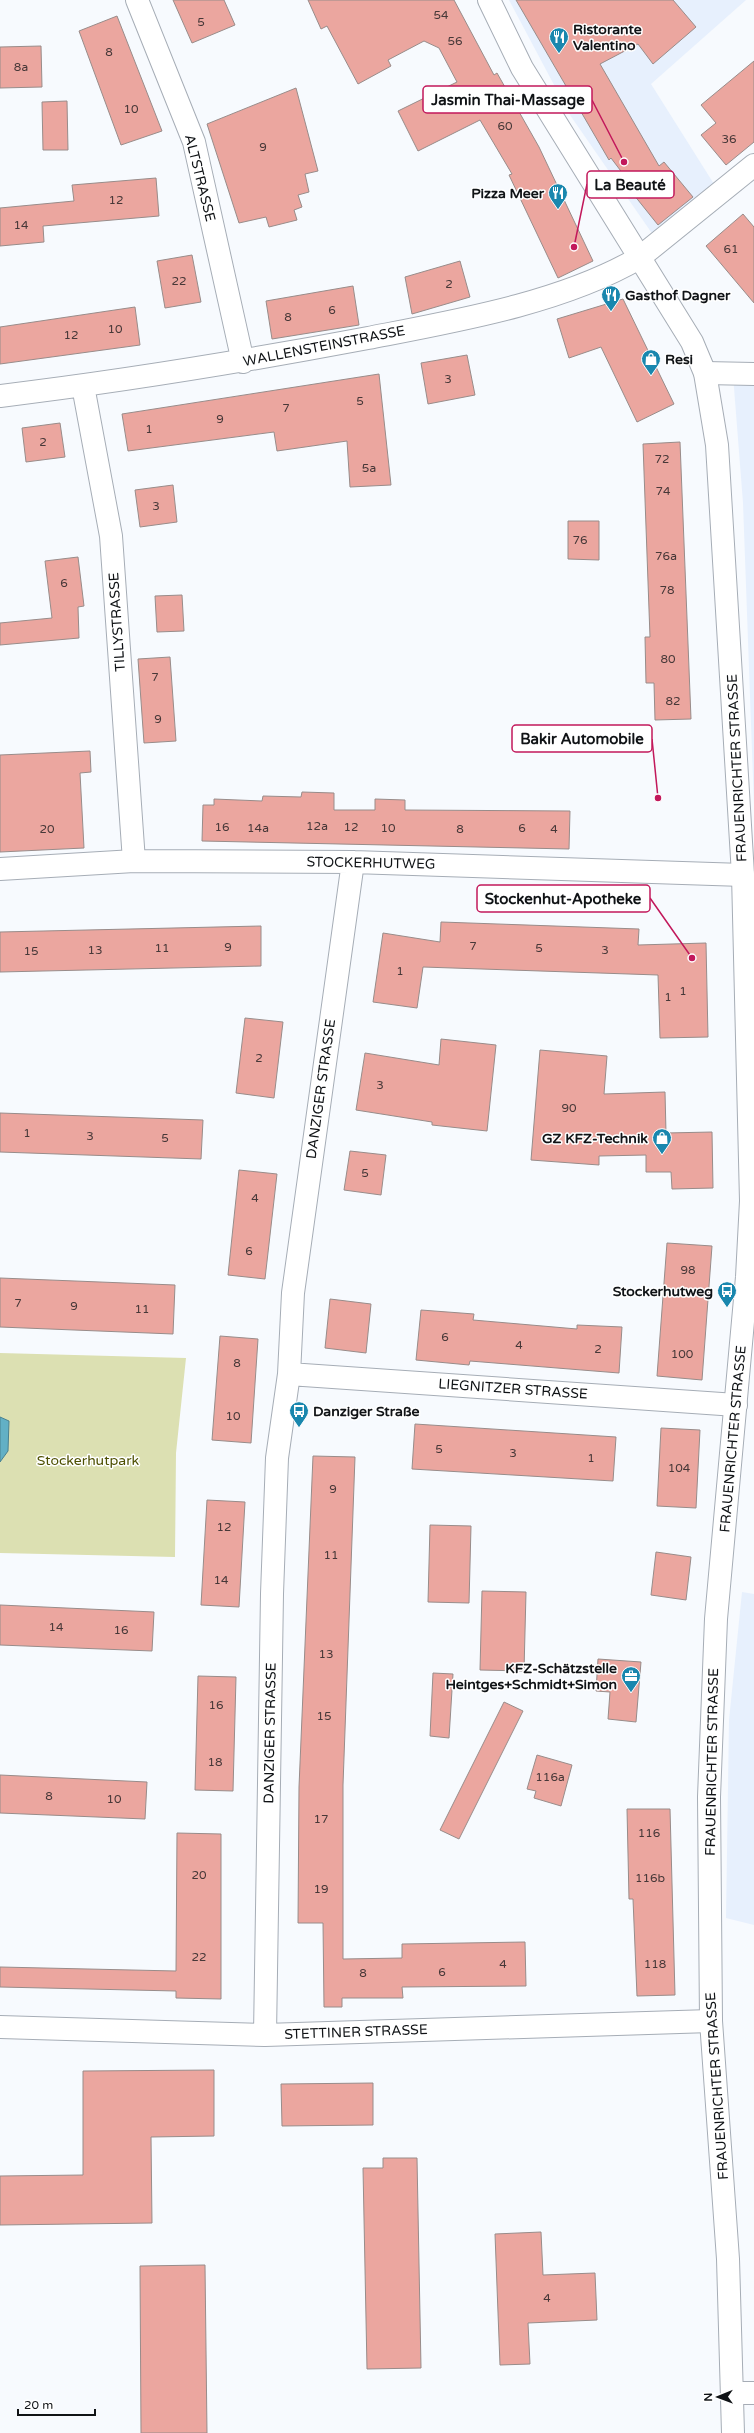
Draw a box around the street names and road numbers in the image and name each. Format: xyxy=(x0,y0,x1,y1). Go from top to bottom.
street label: ALTSTRASSE xyxy=(181,133,219,223)
street label: WALLENSTEINSTRASSE xyxy=(241,322,407,370)
street label: TILLYSTRASSE xyxy=(105,572,129,672)
street label: FRAUENRICHTER STRASSE xyxy=(724,674,750,862)
street label: STOCKERHUTWEG xyxy=(306,853,436,873)
street label: DANZIGER STRASSE xyxy=(303,1018,339,1160)
street label: FRAUENRICHTER STRASSE xyxy=(716,1345,750,1533)
street label: LIEGNITZER STRASSE xyxy=(438,1375,588,1403)
street label: DANZIGER STRASSE xyxy=(260,1662,280,1804)
street label: FRAUENRICHTER STRASSE xyxy=(702,1668,722,1856)
street label: FRAUENRICHTER STRASSE xyxy=(702,1992,732,2180)
street label: STETTINER STRASSE xyxy=(284,2021,428,2043)

